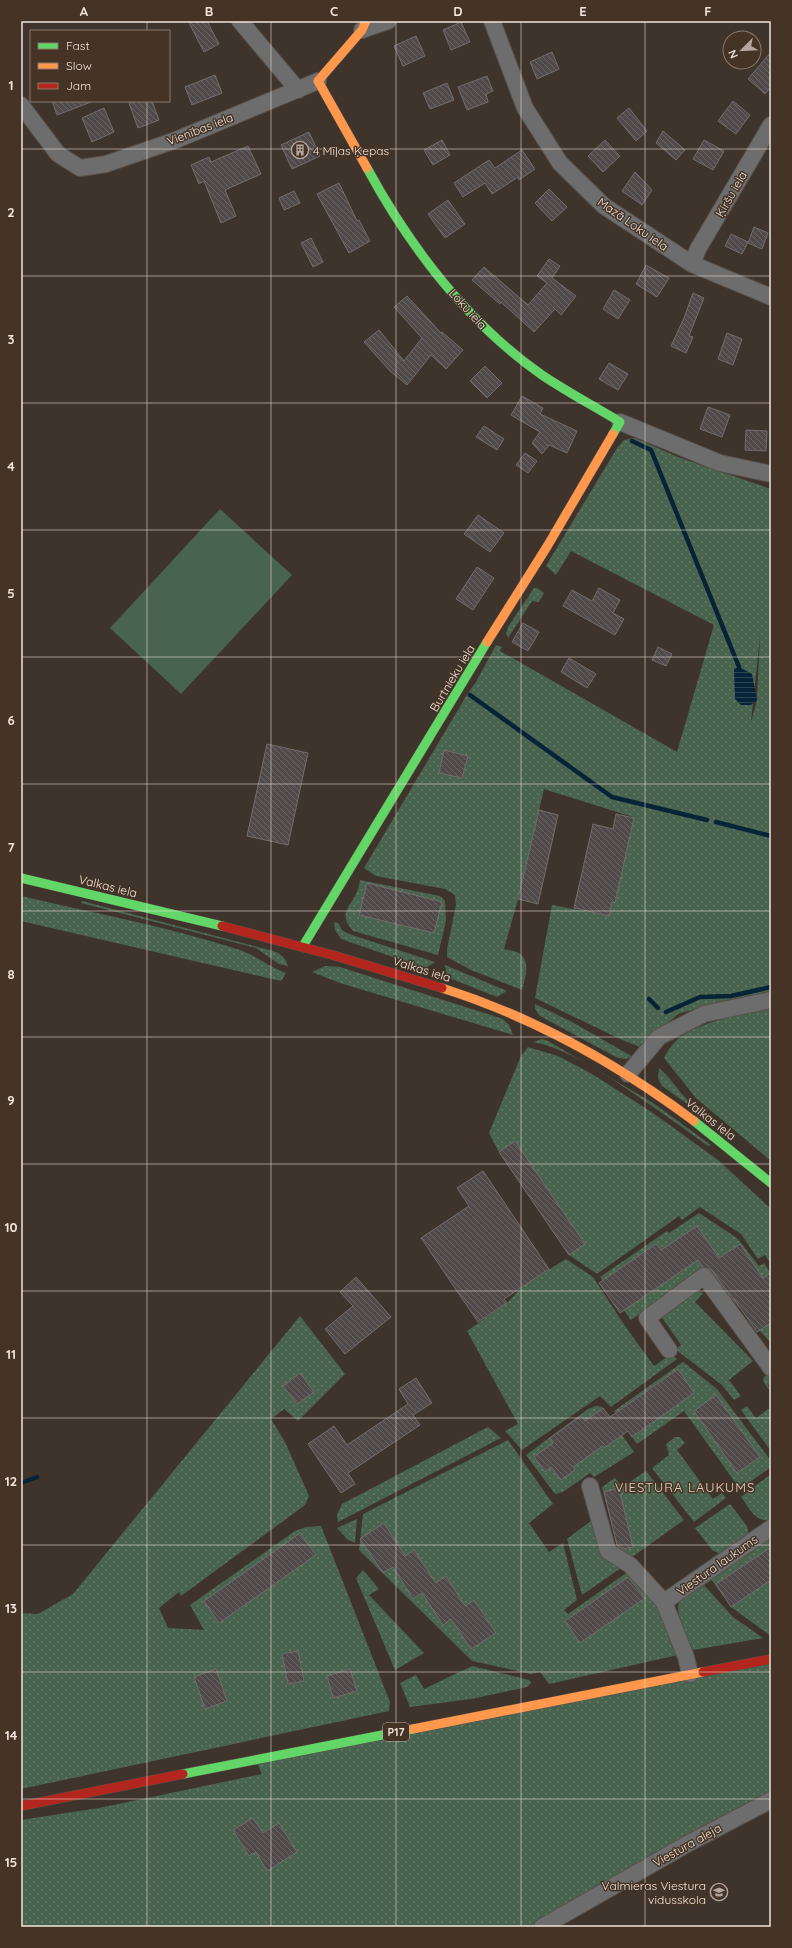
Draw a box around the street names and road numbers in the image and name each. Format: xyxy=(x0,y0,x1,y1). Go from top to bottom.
street label: Vienības iela xyxy=(165,110,235,148)
street label: Ķiršu iela xyxy=(712,168,750,220)
street label: Mazā Loku iela xyxy=(595,194,671,254)
street label: Loku iela xyxy=(446,286,490,332)
street label: Burtnieku iela xyxy=(426,642,478,714)
street label: Valkas iela xyxy=(77,871,139,901)
street label: Valkas iela xyxy=(391,953,453,985)
street label: Valkas iela xyxy=(683,1095,739,1143)
street label: Viestura laukums xyxy=(674,1531,761,1599)
road number: P17 xyxy=(383,1723,409,1741)
street label: Viestura aleja xyxy=(650,1820,724,1870)

